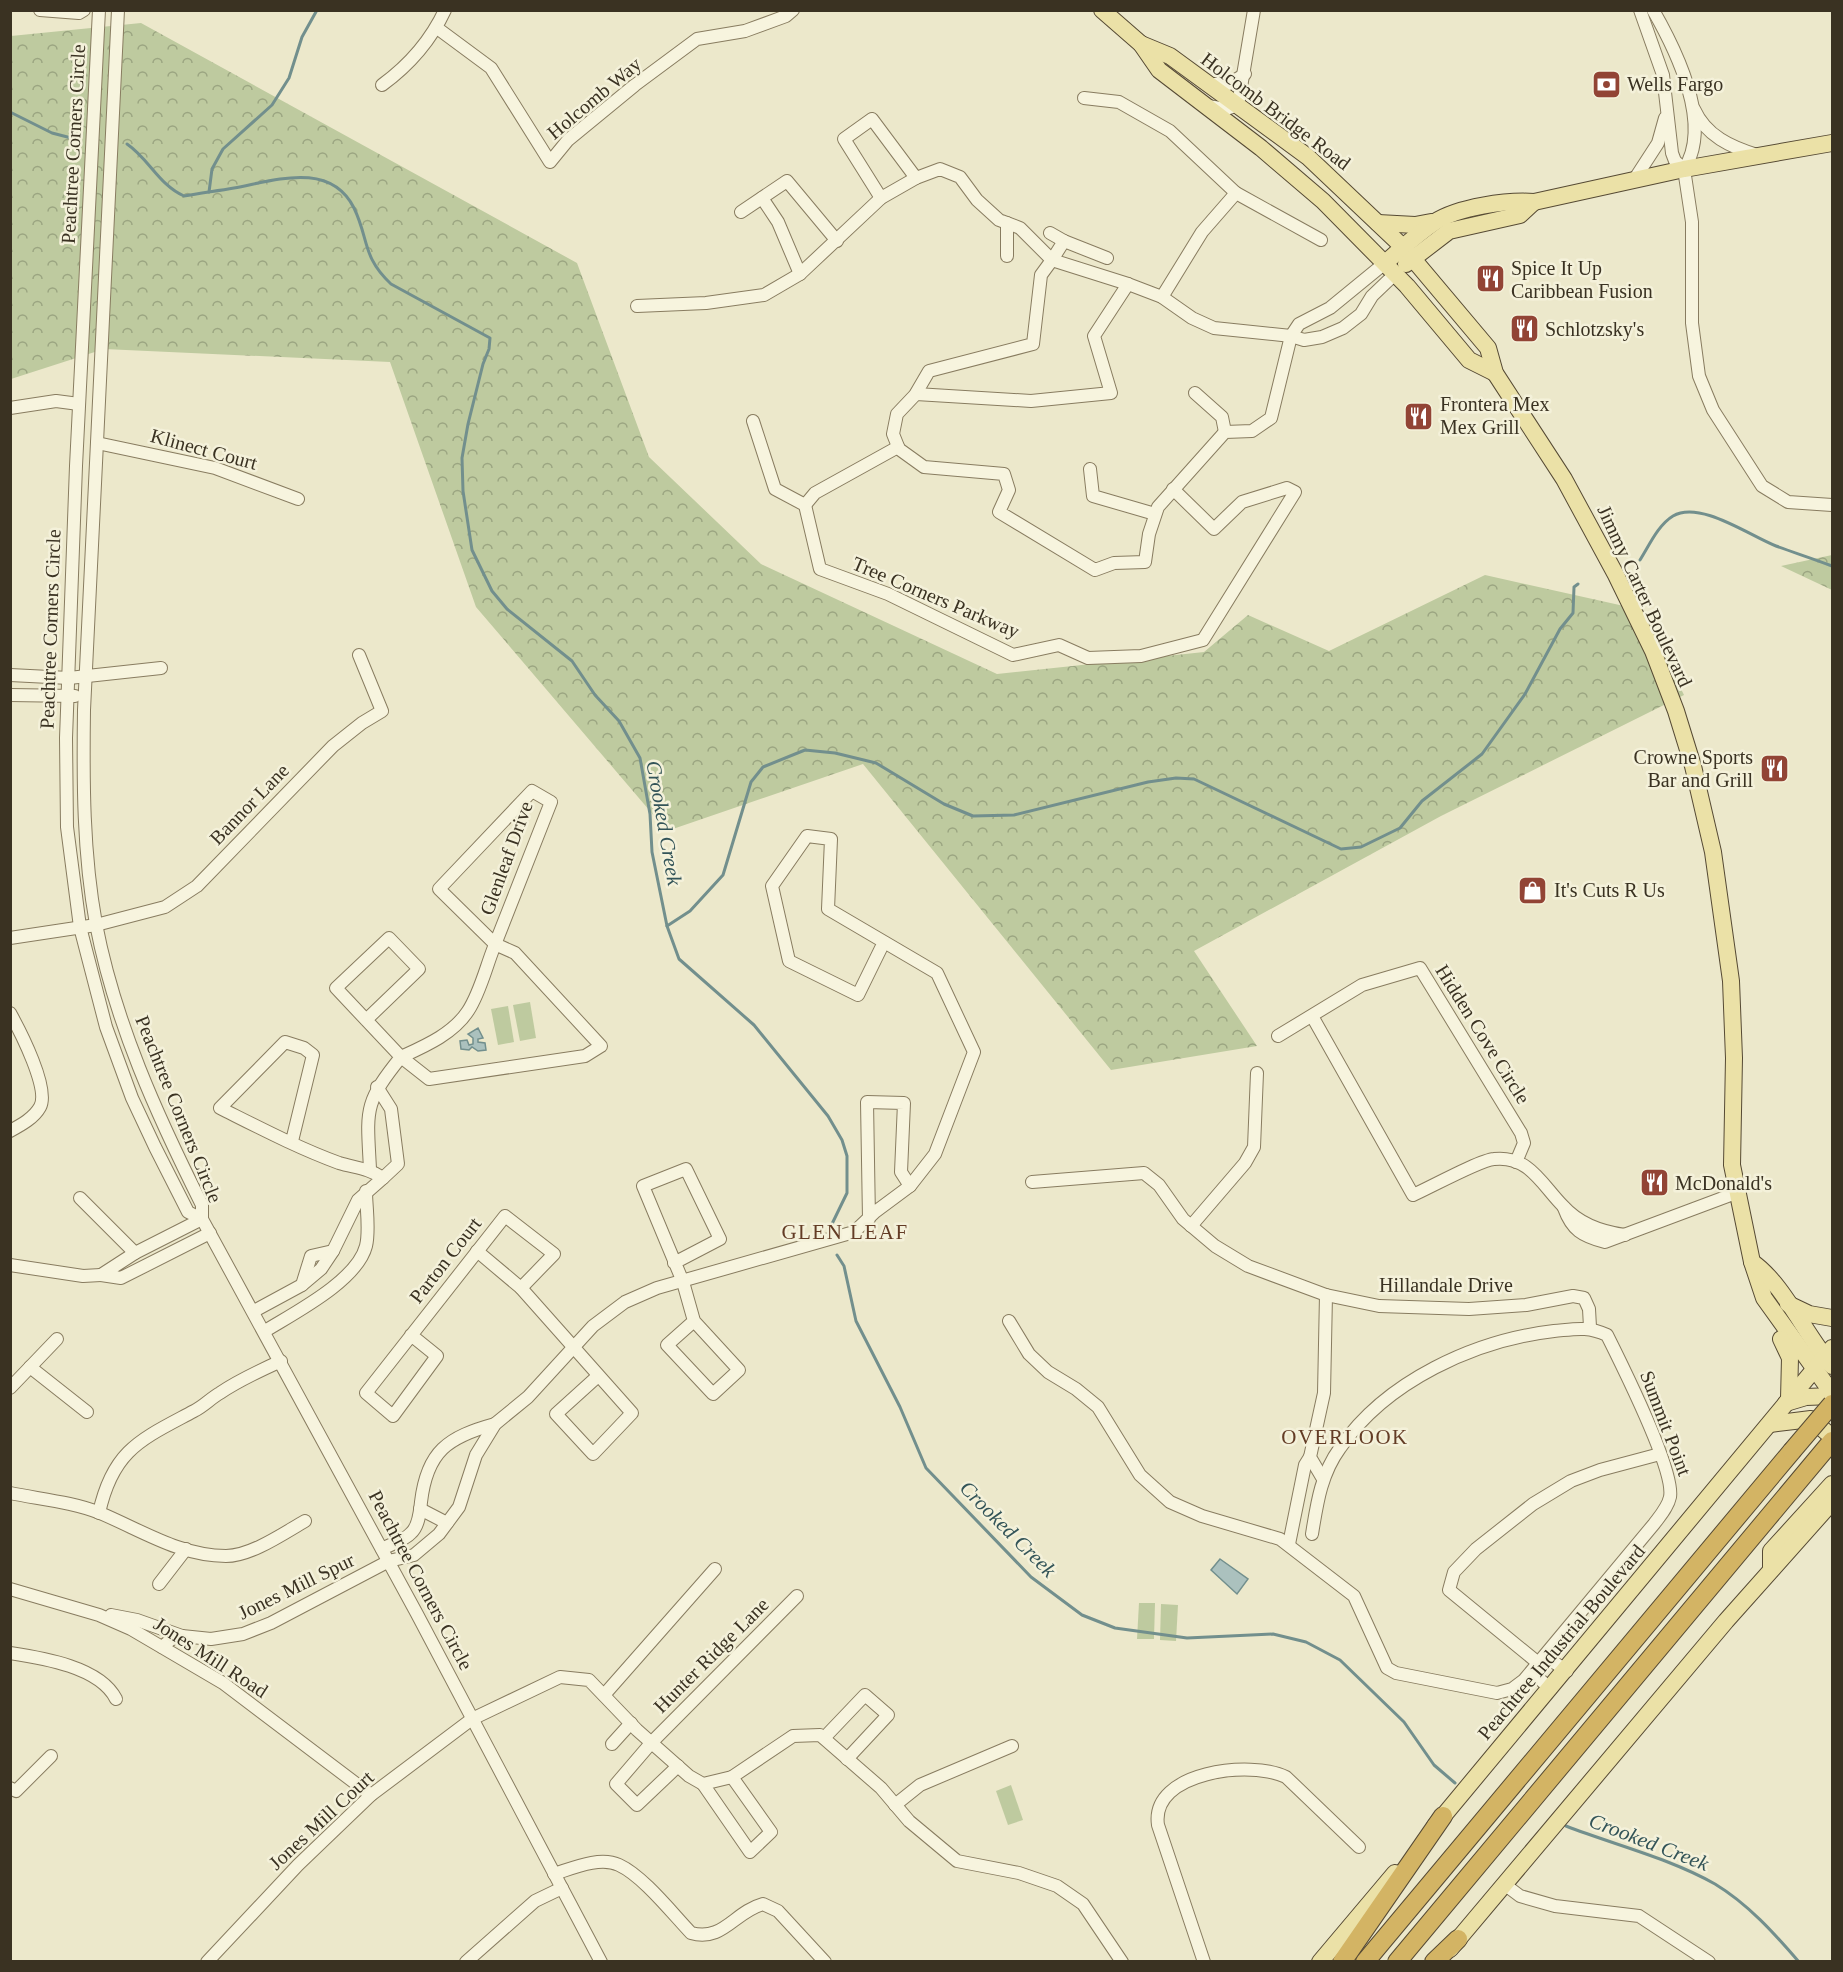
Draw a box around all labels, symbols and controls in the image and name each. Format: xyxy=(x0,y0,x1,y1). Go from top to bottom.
street label: Peachtree Corners Circle xyxy=(57,43,89,244)
street label: Holcomb Bridge Road xyxy=(1196,48,1355,175)
street label: Holcomb Way xyxy=(543,53,646,144)
bank icon: Wells Fargo xyxy=(1590,68,1622,100)
place label: Wells Fargo xyxy=(1627,73,1723,96)
place label: Spice It Up Caribbean Fusion xyxy=(1511,257,1653,302)
restaurant icon: Spice It Up Caribbean Fusion xyxy=(1474,263,1506,295)
restaurant icon: Schlotzsky's xyxy=(1508,313,1540,345)
place label: Schlotzsky's xyxy=(1545,318,1644,341)
place label: Frontera Mex Mex Grill xyxy=(1440,393,1549,438)
restaurant icon: Frontera Mex Mex Grill xyxy=(1403,400,1435,432)
street label: Klinect Court xyxy=(148,424,260,474)
street label: Jimmy Carter Boulevard xyxy=(1592,502,1697,691)
street label: Peachtree Corners Circle xyxy=(36,529,64,729)
street label: Tree Corners Parkway xyxy=(849,552,1023,643)
place label: Crowne Sports Bar and Grill xyxy=(1634,746,1753,791)
restaurant icon: Crowne Sports Bar and Grill xyxy=(1758,753,1790,785)
street label: Bannor Lane xyxy=(205,759,293,849)
water label: Crooked Creek xyxy=(641,759,687,888)
street label: Glenleaf Drive xyxy=(475,798,537,918)
shop icon: It's Cuts R Us xyxy=(1517,874,1549,906)
place label: It's Cuts R Us xyxy=(1554,879,1665,901)
street label: Hidden Cove Circle xyxy=(1431,960,1535,1108)
street label: Peachtree Corners Circle xyxy=(131,1012,227,1206)
restaurant icon: McDonald's xyxy=(1638,1167,1670,1199)
place label: McDonald's xyxy=(1675,1172,1772,1194)
street label: Parton Court xyxy=(405,1212,486,1307)
district label: GLEN LEAF xyxy=(781,1220,909,1244)
street label: Hillandale Drive xyxy=(1379,1274,1513,1296)
street label: Summit Point xyxy=(1636,1367,1696,1479)
district label: OVERLOOK xyxy=(1281,1425,1409,1449)
water label: Crooked Creek xyxy=(955,1476,1062,1583)
street label: Peachtree Corners Circle xyxy=(364,1487,478,1674)
street label: Peachtree Industrial Boulevard xyxy=(1473,1540,1649,1744)
street label: Jones Mill Spur xyxy=(234,1548,358,1625)
street label: Hunter Ridge Lane xyxy=(649,1593,774,1718)
street label: Jones Mill Road xyxy=(150,1612,272,1702)
street label: Jones Mill Court xyxy=(264,1766,378,1874)
water label: Crooked Creek xyxy=(1586,1808,1713,1876)

